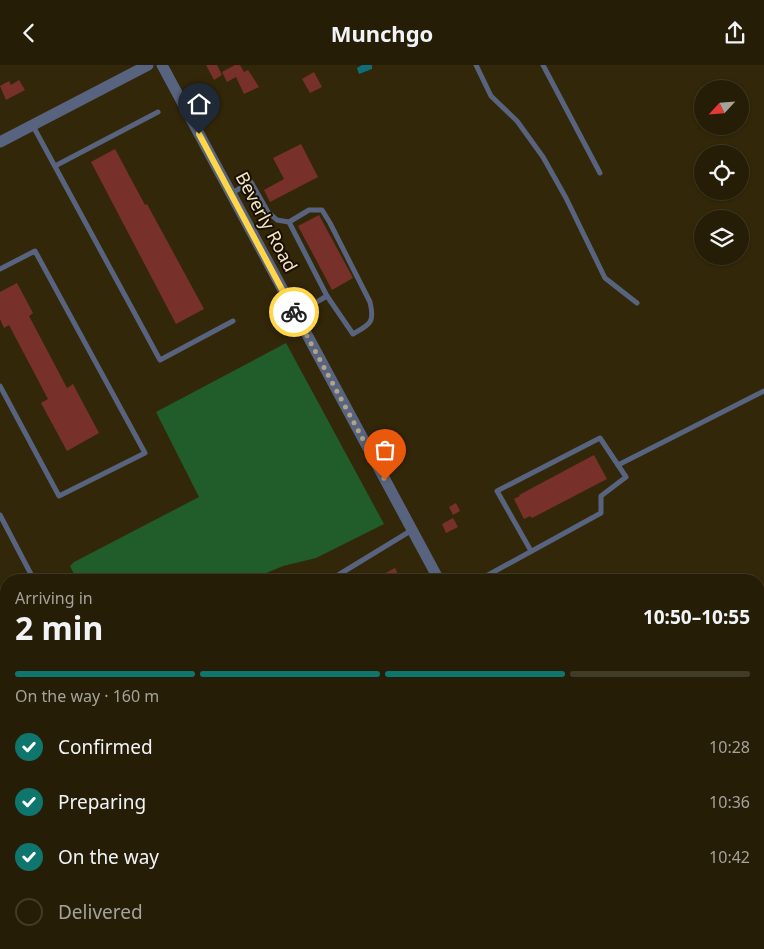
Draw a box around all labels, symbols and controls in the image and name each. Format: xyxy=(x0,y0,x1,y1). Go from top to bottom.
text: Munchgo xyxy=(331,18,433,48)
icon: back xyxy=(15,19,43,47)
icon: share xyxy=(721,19,749,47)
north arrow xyxy=(694,80,749,135)
map controls xyxy=(694,80,749,265)
pin xyxy=(178,83,220,134)
icon: home xyxy=(185,90,213,118)
button: locate xyxy=(694,145,749,200)
street label: Beverly Road xyxy=(230,167,303,276)
button: layers xyxy=(694,210,749,265)
courier xyxy=(269,287,319,337)
icon: bike xyxy=(280,298,308,326)
pin xyxy=(364,429,406,480)
icon: bag xyxy=(371,436,399,464)
text: Arriving in xyxy=(15,587,93,609)
text: 10:50–10:55 xyxy=(643,604,750,630)
text: 2 min xyxy=(15,606,103,649)
text: On the way · 160 m xyxy=(15,685,159,707)
icon: check xyxy=(15,733,43,761)
text: Confirmed xyxy=(58,734,153,760)
text: 10:28 xyxy=(709,736,750,758)
icon: check xyxy=(15,788,43,816)
text: Preparing xyxy=(58,789,146,815)
text: 10:36 xyxy=(709,791,750,813)
icon: check xyxy=(15,843,43,871)
text: On the way xyxy=(58,844,159,870)
text: 10:42 xyxy=(709,846,750,868)
text: Delivered xyxy=(58,899,143,925)

